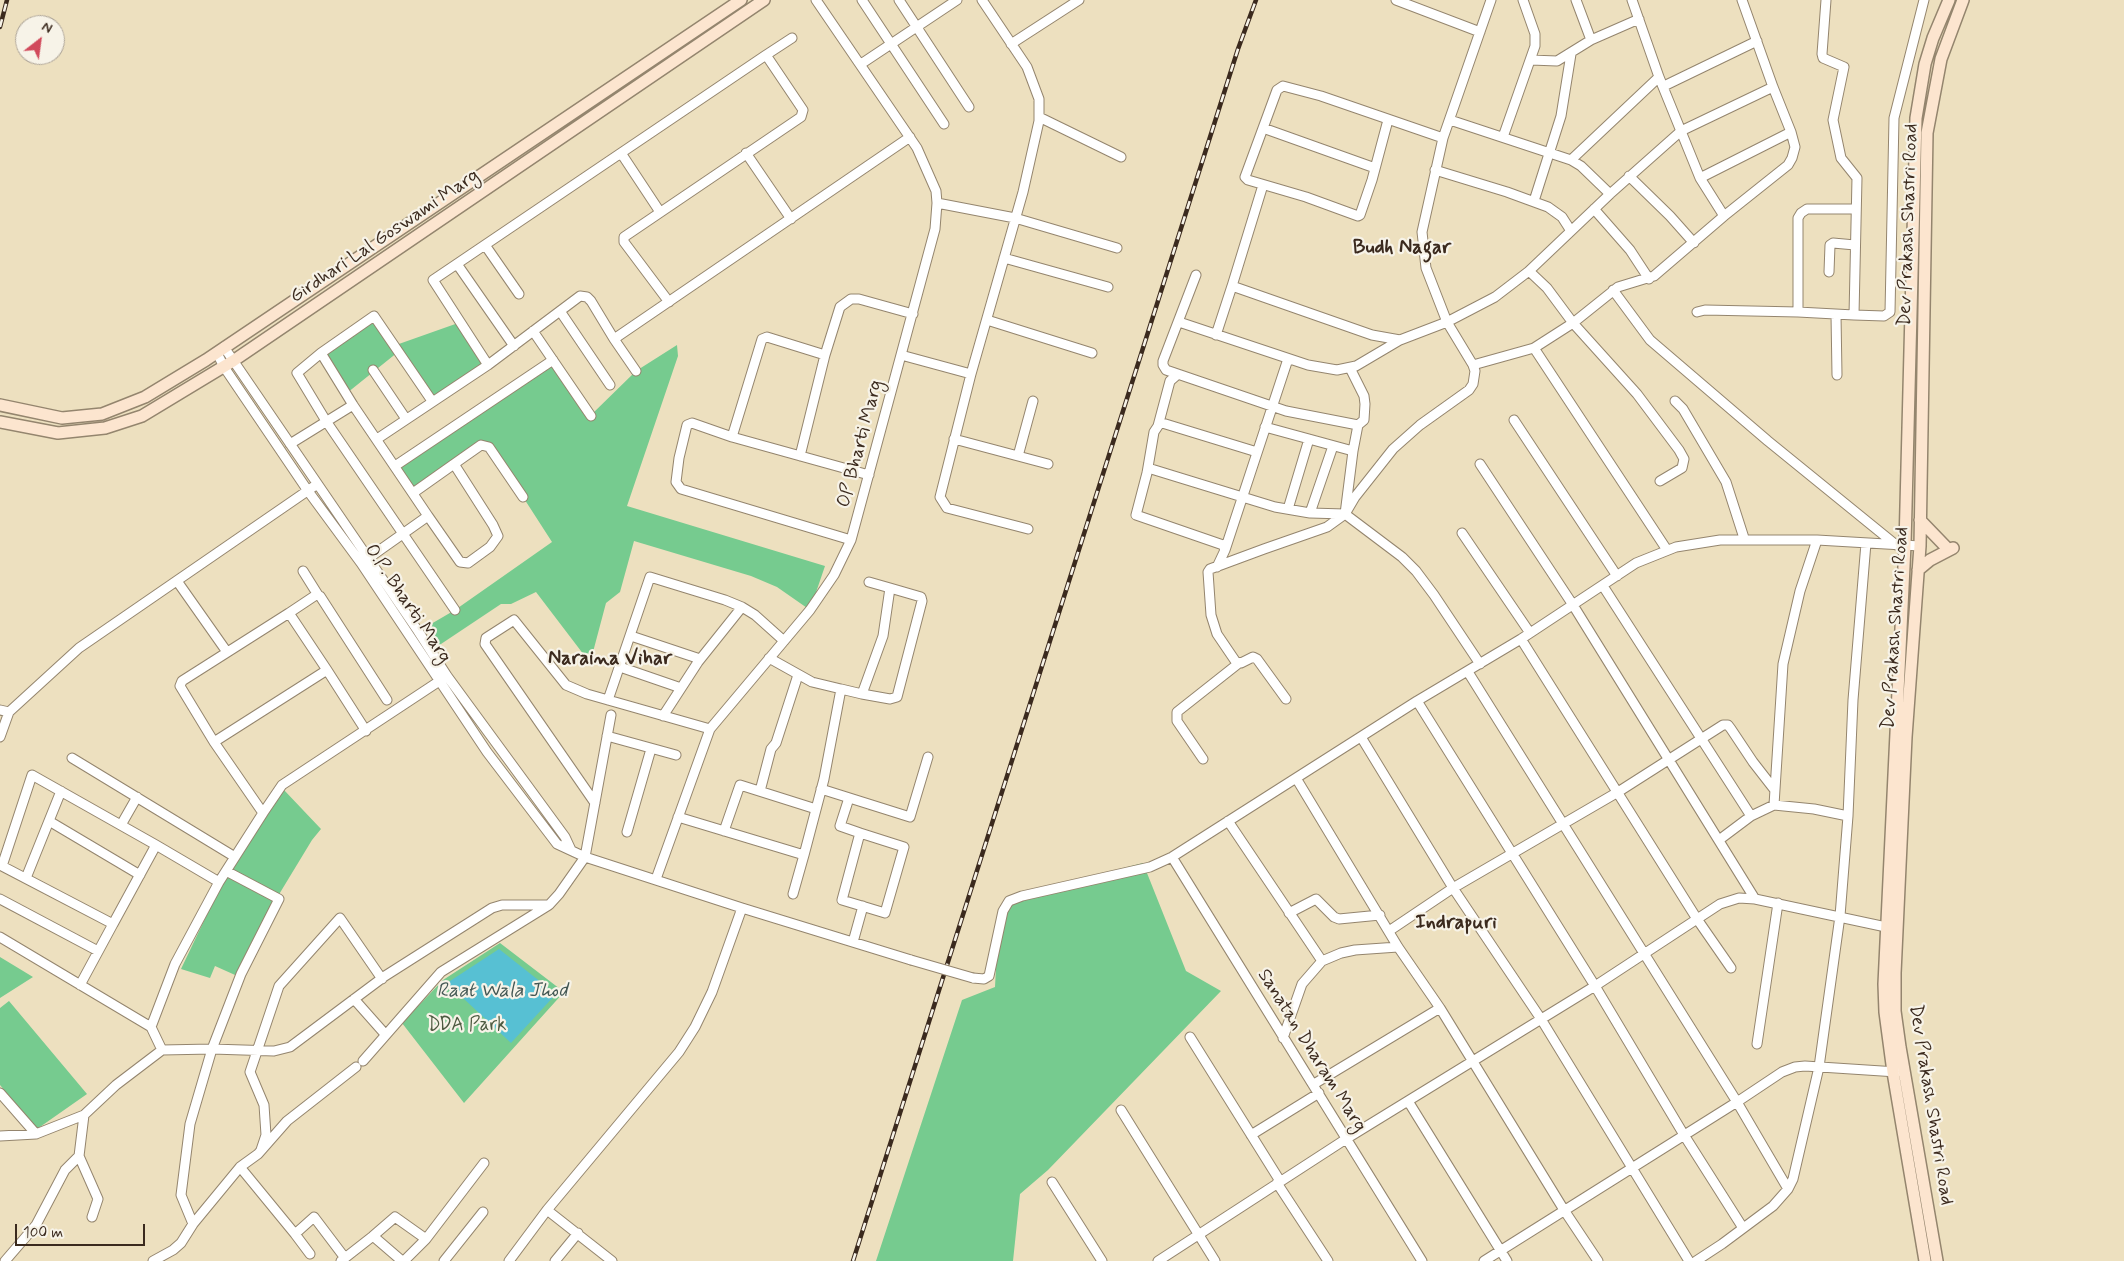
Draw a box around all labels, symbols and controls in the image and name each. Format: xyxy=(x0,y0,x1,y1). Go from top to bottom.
north arrow xyxy=(15,15,65,65)
text: N xyxy=(38,18,56,38)
street label: Dev Prakash Shastri Road xyxy=(1894,123,1924,327)
street label: Girdhari Lal Goswami Marg xyxy=(286,165,484,309)
district label: Budh Nagar xyxy=(1353,237,1451,261)
street label: OP Bharti Marg xyxy=(833,378,889,510)
street label: Dev Prakash Shastri Road xyxy=(1878,526,1914,730)
street label: O.P. Bharti Marg xyxy=(359,540,455,668)
district label: Naraina Vihar xyxy=(548,648,672,672)
district label: Indrapuri xyxy=(1415,912,1497,936)
street label: Sanatan Dharam Marg xyxy=(1252,965,1370,1137)
water label: Raat Wala Jhod xyxy=(437,980,567,1004)
street label: Dev Prakash Shastri Road xyxy=(1903,1003,1957,1207)
park label: DDA Park xyxy=(427,1015,507,1037)
scale bar xyxy=(18,1214,148,1246)
text: 100 m xyxy=(23,1223,63,1243)

